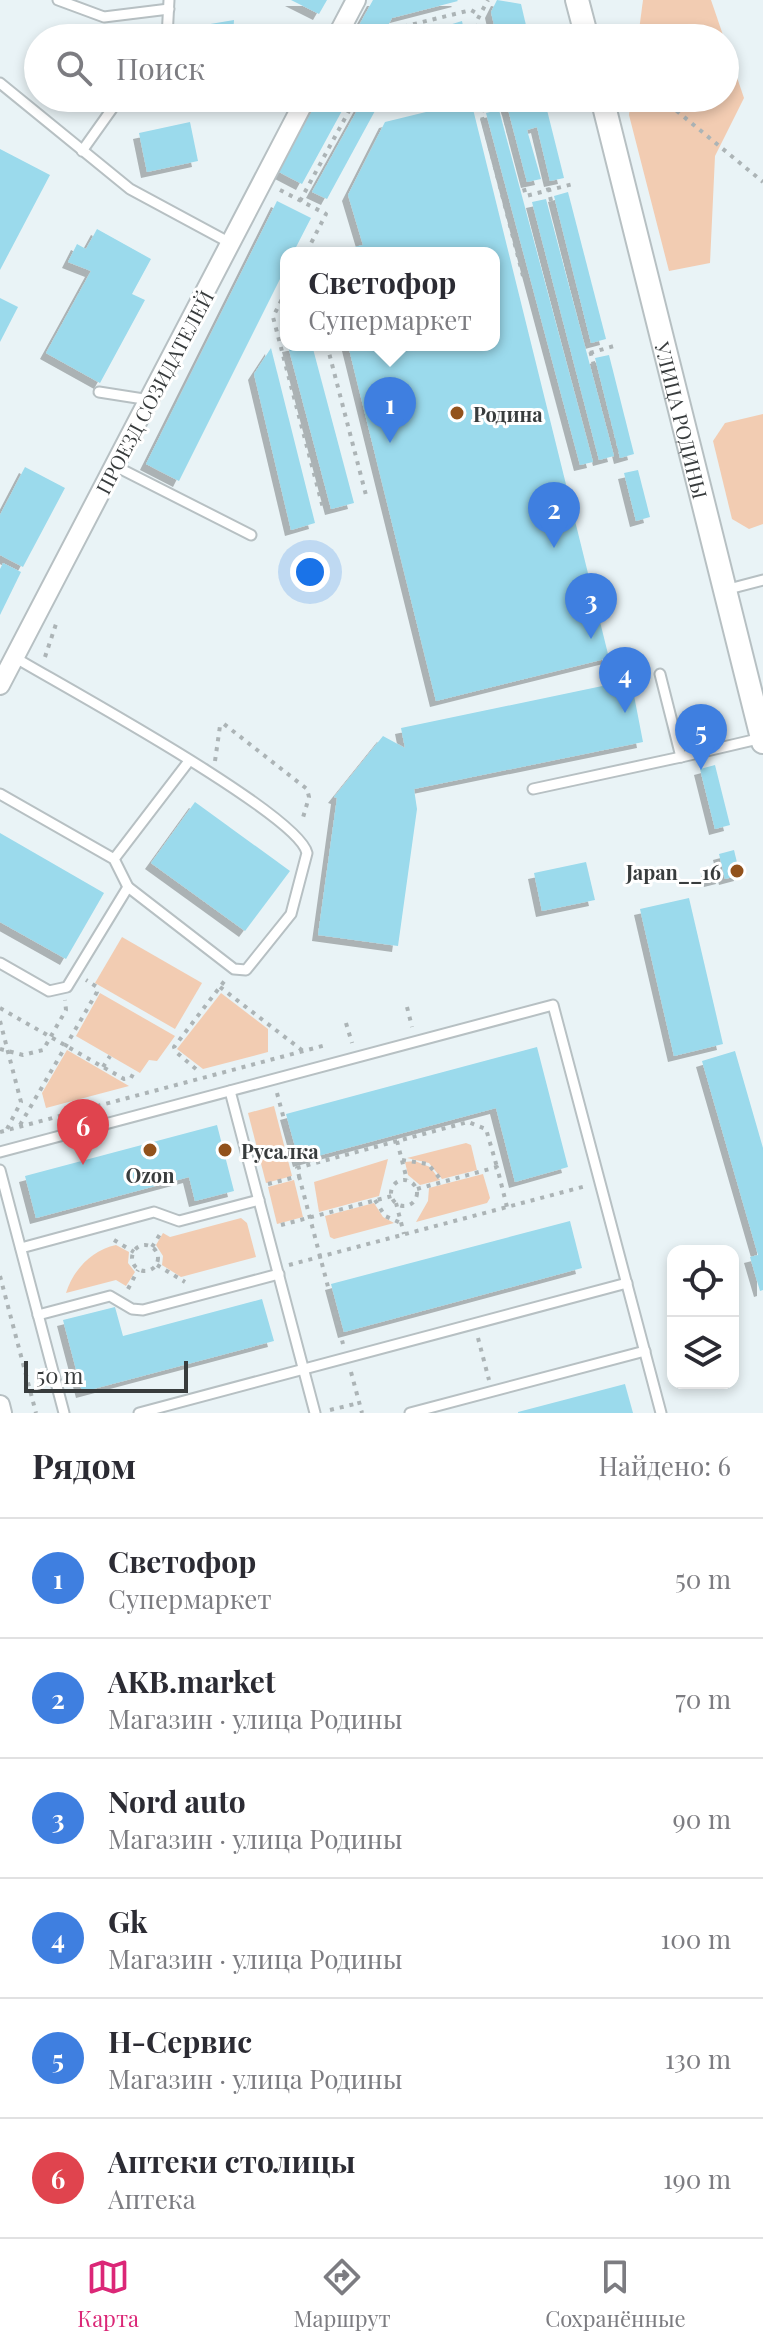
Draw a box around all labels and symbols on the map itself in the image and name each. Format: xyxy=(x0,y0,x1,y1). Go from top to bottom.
street label: ПРОЕЗД СОЗИДАТЕЛЕЙ xyxy=(89,285,219,499)
street label: УЛИЦА РОДИНЫ xyxy=(650,338,715,501)
pin: 1 xyxy=(364,377,416,443)
place label: Родина xyxy=(473,400,543,427)
marker: Родина xyxy=(448,404,466,422)
pin: 2 xyxy=(528,482,580,548)
your location xyxy=(290,552,330,592)
pin: 3 xyxy=(565,573,617,639)
pin: 4 xyxy=(599,647,651,713)
pin: 5 xyxy=(675,704,727,770)
place label: Japan__16 xyxy=(625,858,721,885)
marker: Japan__16 xyxy=(728,862,746,880)
pin: 6 xyxy=(57,1099,109,1165)
place label: Русалка xyxy=(241,1137,319,1164)
marker: Ozon xyxy=(141,1141,159,1159)
marker: Русалка xyxy=(216,1141,234,1159)
place label: Ozon xyxy=(126,1161,175,1188)
scale bar xyxy=(24,1357,188,1393)

